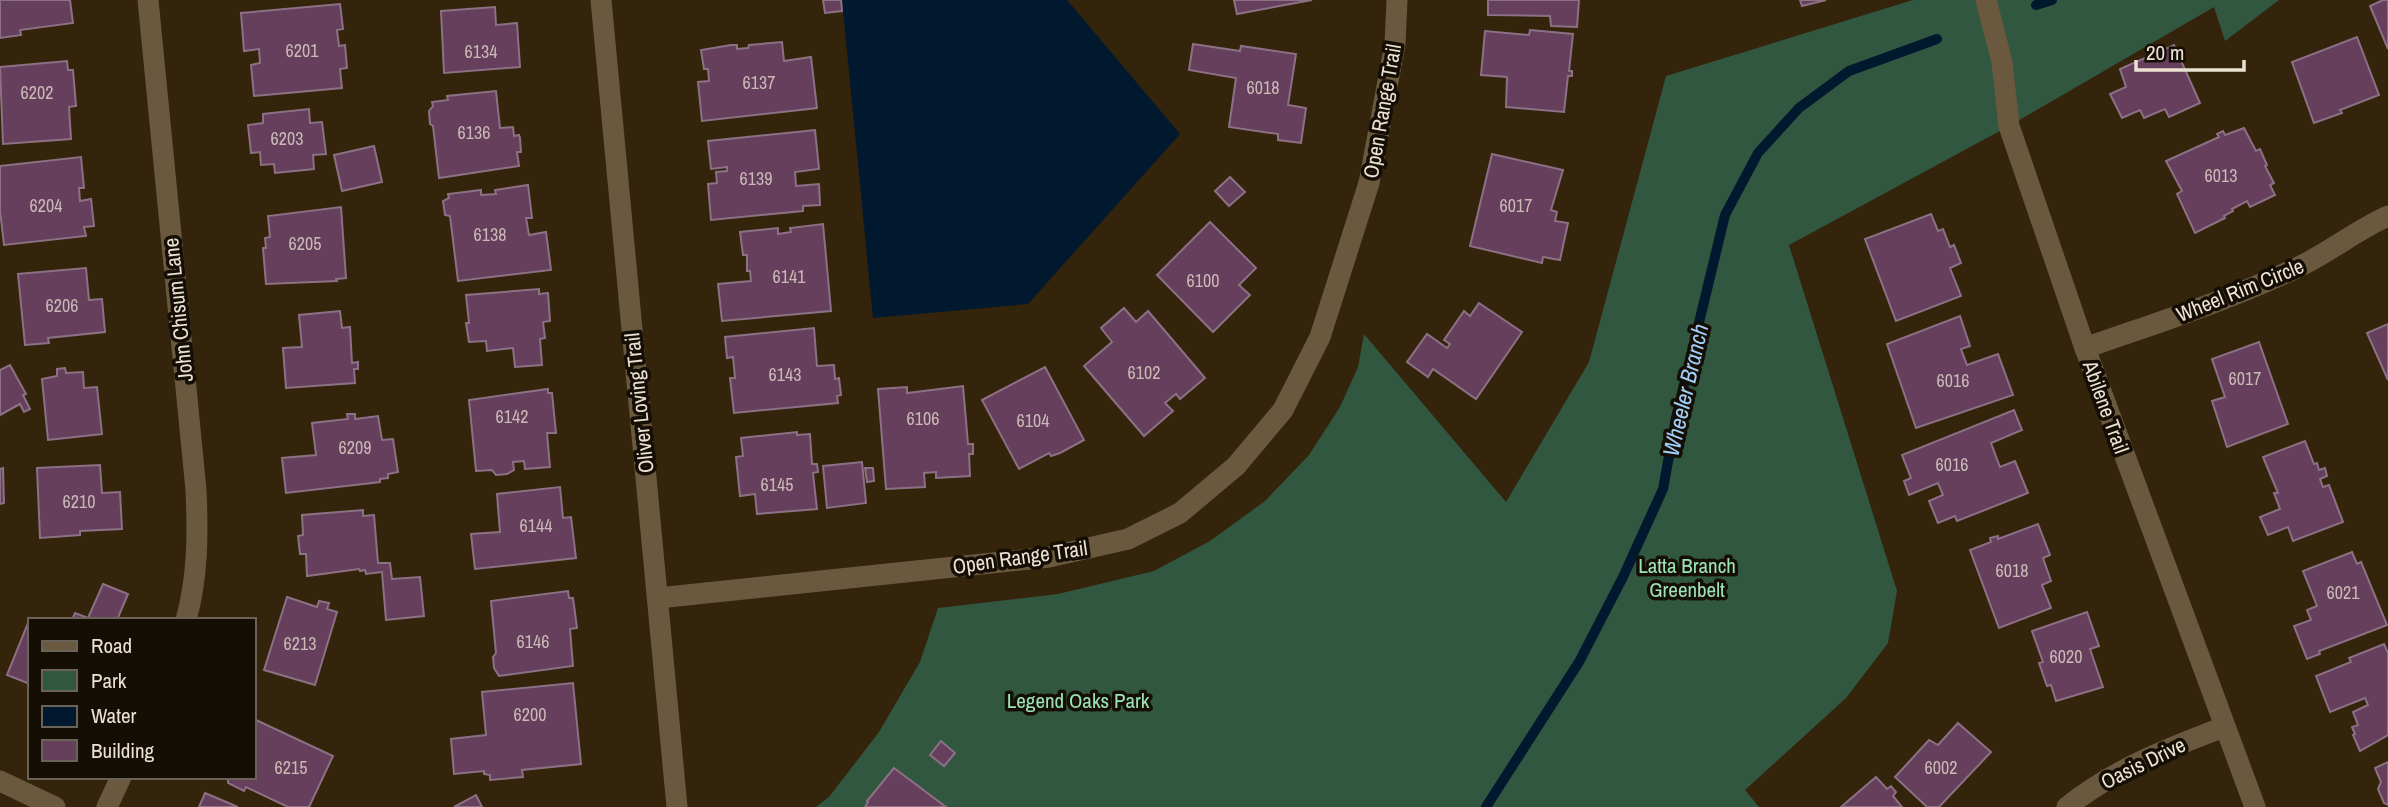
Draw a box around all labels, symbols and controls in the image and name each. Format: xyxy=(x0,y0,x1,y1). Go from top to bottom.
scale bar xyxy=(2136,28,2244,72)
house number: 6201 xyxy=(286,38,319,63)
text: 20 m xyxy=(2146,38,2184,67)
house number: 6134 xyxy=(465,39,497,64)
street label: Open Range Trail xyxy=(1356,42,1408,180)
house number: 6137 xyxy=(743,70,775,95)
house number: 6018 xyxy=(1247,75,1279,100)
house number: 6202 xyxy=(21,80,53,105)
house number: 6136 xyxy=(458,120,490,145)
house number: 6203 xyxy=(271,126,303,151)
house number: 6013 xyxy=(2205,163,2237,188)
house number: 6139 xyxy=(740,166,772,191)
house number: 6204 xyxy=(30,193,62,218)
house number: 6017 xyxy=(1500,193,1532,218)
house number: 6138 xyxy=(474,222,506,247)
house number: 6205 xyxy=(289,231,321,256)
street label: John Chisum Lane xyxy=(156,237,200,383)
street label: Wheel Rim Circle xyxy=(2172,251,2308,329)
house number: 6141 xyxy=(773,264,806,289)
house number: 6100 xyxy=(1187,268,1219,293)
house number: 6206 xyxy=(46,293,78,318)
water label: Wheeler Branch xyxy=(1655,321,1715,459)
street label: Oliver Loving Trail xyxy=(617,332,661,474)
street label: Abilene Trail xyxy=(2075,356,2136,457)
house number: 6102 xyxy=(1128,360,1160,385)
house number: 6143 xyxy=(769,362,801,387)
house number: 6017 xyxy=(2229,366,2261,391)
house number: 6016 xyxy=(1937,368,1969,393)
house number: 6142 xyxy=(496,404,528,429)
house number: 6106 xyxy=(907,406,939,431)
house number: 6104 xyxy=(1017,408,1049,433)
house number: 6209 xyxy=(339,435,371,460)
house number: 6016 xyxy=(1936,452,1968,477)
house number: 6145 xyxy=(761,472,793,497)
house number: 6210 xyxy=(63,489,95,514)
house number: 6144 xyxy=(520,513,552,538)
street label: Open Range Trail xyxy=(951,533,1089,581)
park label: Latta Branch Greenbelt xyxy=(1638,551,1736,604)
house number: 6018 xyxy=(1996,558,2028,583)
house number: 6021 xyxy=(2327,580,2360,605)
legend xyxy=(28,618,256,779)
house number: 6146 xyxy=(517,629,549,654)
text: Road xyxy=(91,631,132,660)
house number: 6213 xyxy=(284,631,316,656)
house number: 6020 xyxy=(2050,644,2082,669)
text: Park xyxy=(91,666,127,695)
park label: Legend Oaks Park xyxy=(1007,686,1150,715)
text: Water xyxy=(91,701,137,730)
house number: 6200 xyxy=(514,702,546,727)
street label: Oasis Drive xyxy=(2096,730,2190,796)
text: Building xyxy=(91,736,155,765)
house number: 6215 xyxy=(275,755,307,780)
house number: 6002 xyxy=(1925,755,1957,780)

